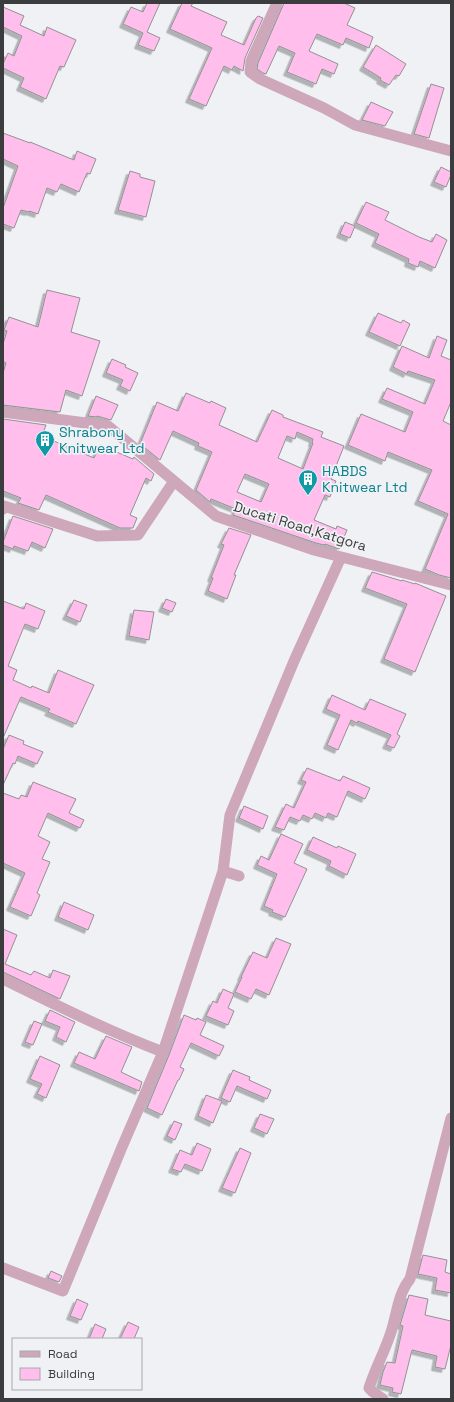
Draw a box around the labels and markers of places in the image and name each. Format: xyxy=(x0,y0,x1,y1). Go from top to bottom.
place label: Shrabony Knitwear Ltd xyxy=(59,423,145,457)
building icon: Shrabony Knitwear Ltd xyxy=(34,429,56,457)
place label: HABDS Knitwear Ltd xyxy=(322,462,408,496)
building icon: HABDS Knitwear Ltd xyxy=(297,468,319,496)

